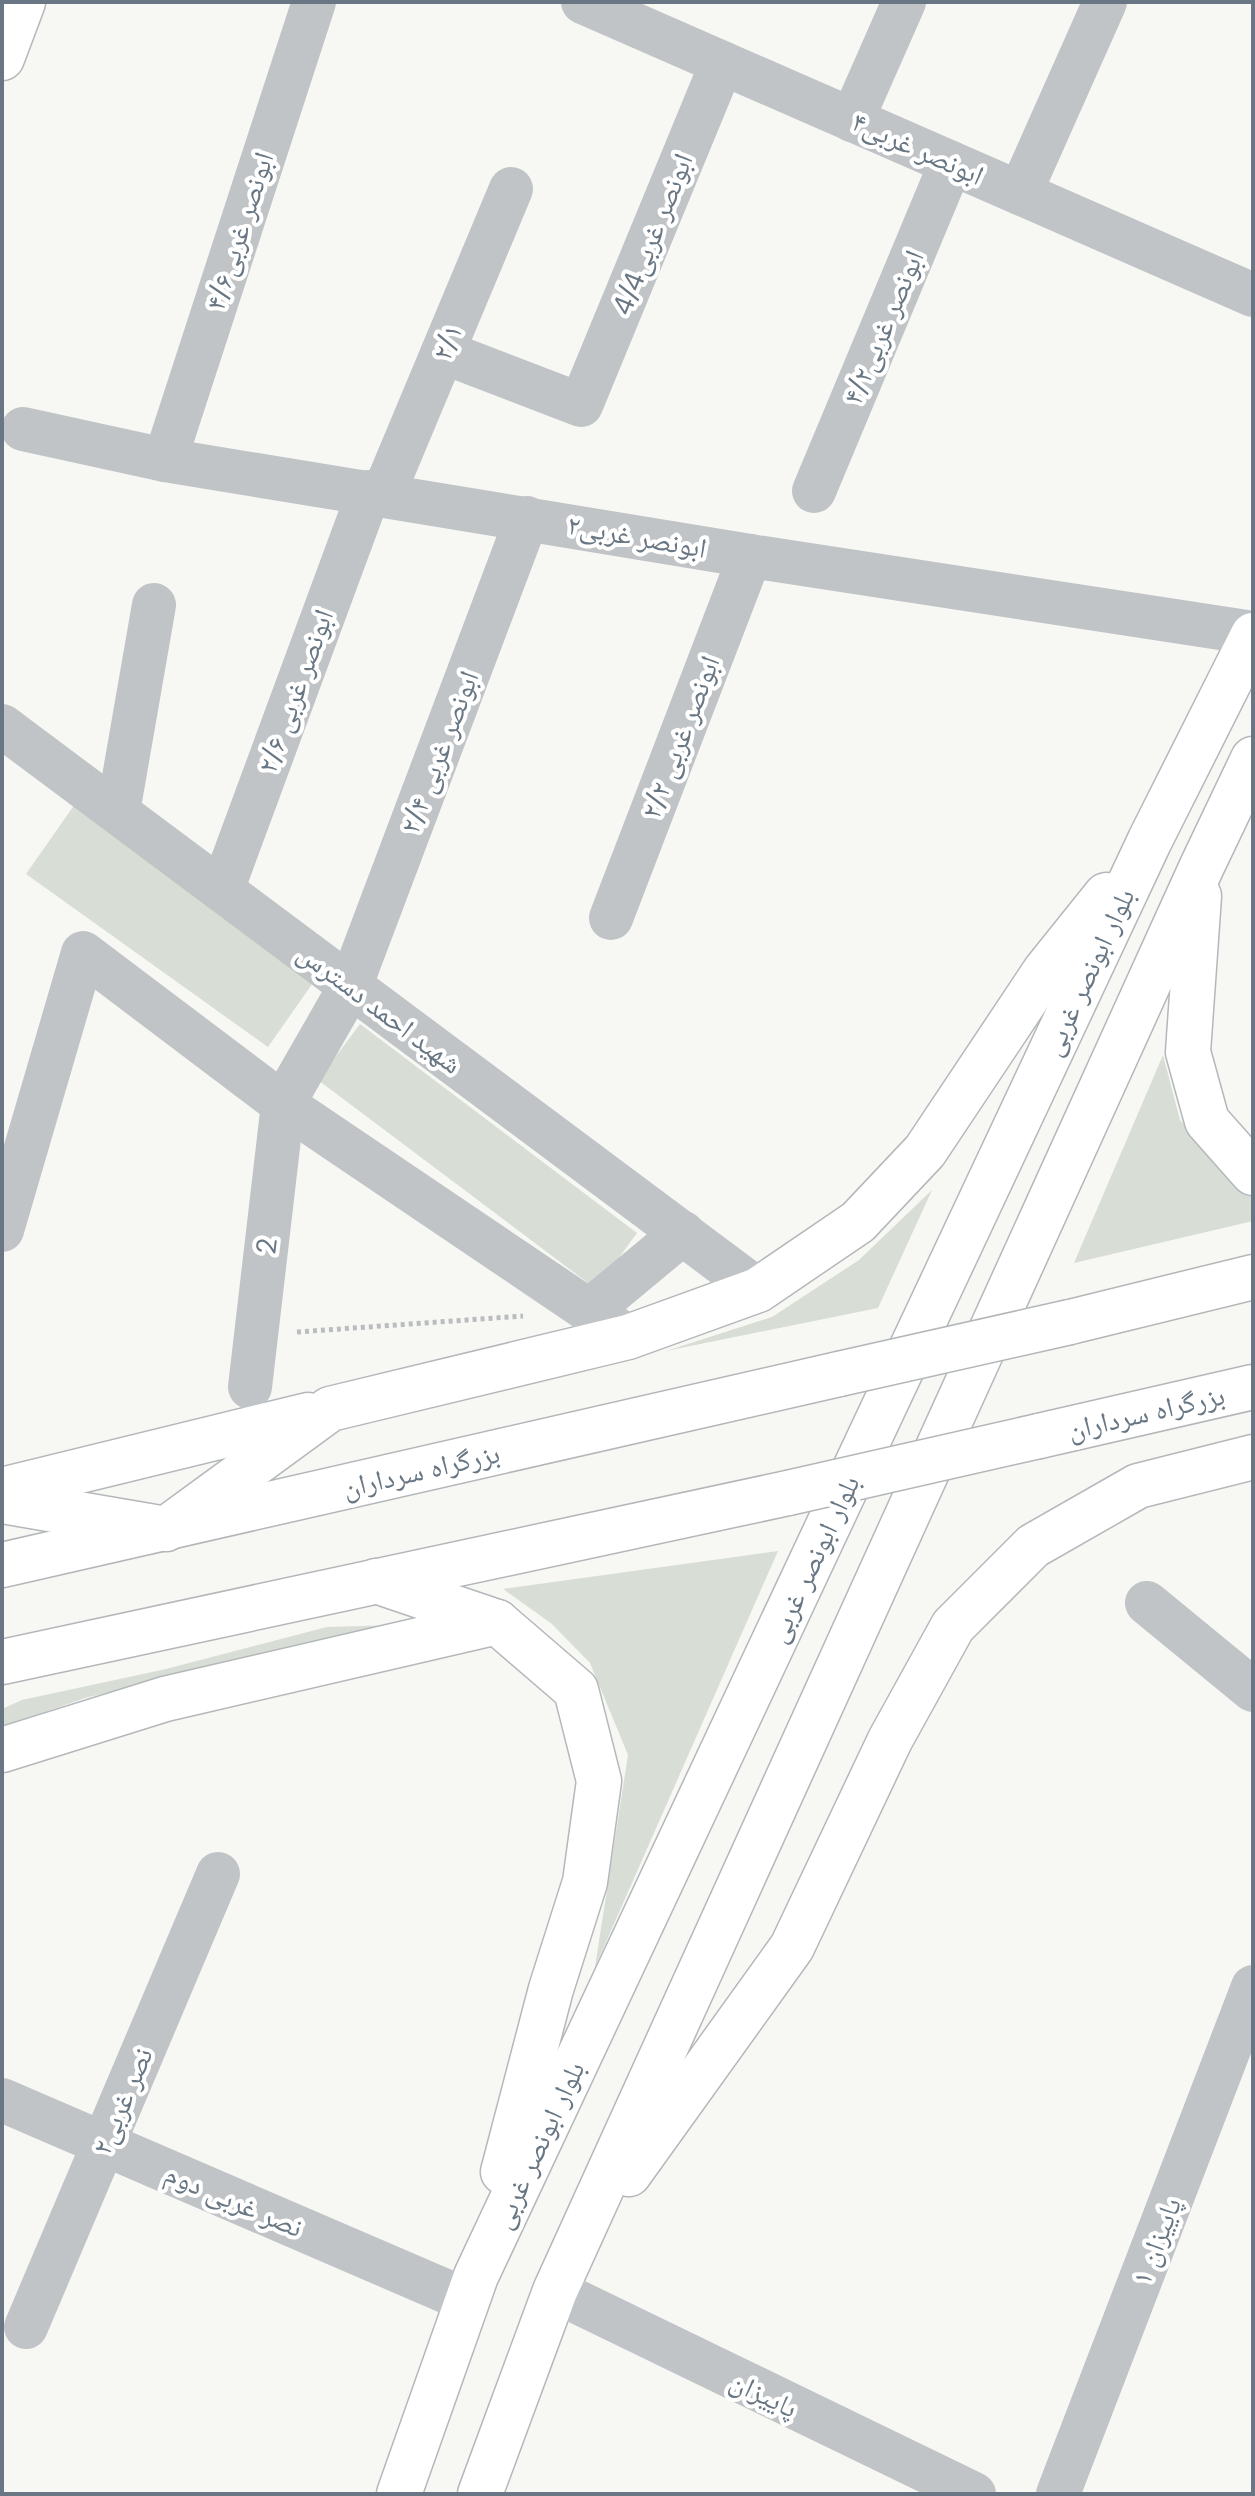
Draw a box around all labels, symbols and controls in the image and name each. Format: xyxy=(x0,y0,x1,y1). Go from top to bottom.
street label: ۴ابونصر غربی xyxy=(846,103,990,194)
street label: ۴/۶ابونصر غربی xyxy=(197,147,282,315)
street label: 4/4ابونصر غربی xyxy=(603,148,702,320)
street label: ۴/۲ابونصر غربی xyxy=(834,244,933,410)
street label: ۲/۱ xyxy=(423,318,472,366)
street label: ۲ابونصر غربی xyxy=(564,506,709,567)
street label: ابونصر غربی ۲/۶ xyxy=(249,604,342,778)
street label: ابونصر غربی ۲/۲ xyxy=(632,650,729,824)
street label: ابونصر غربی ۲/۴ xyxy=(391,665,488,839)
street label: بلوار ابونصر غربی xyxy=(1034,883,1143,1062)
street label: شهید احمد دسترس xyxy=(290,935,469,1082)
street label: 2 xyxy=(247,1236,286,1256)
street label: بزرگراه سرداران xyxy=(1064,1376,1228,1449)
street label: بزرگراه سرداران xyxy=(339,1434,503,1507)
street label: بلوار ابونصر غربی xyxy=(759,1470,868,1649)
street label: نصر غربی۲ xyxy=(83,2042,162,2161)
street label: بلوار ابونصر غربی xyxy=(484,2056,593,2235)
street label: نصر غربی دوم xyxy=(159,2155,308,2246)
street label: پاییزان ۱ xyxy=(1123,2192,1190,2290)
street label: پاییزان xyxy=(724,2362,804,2427)

